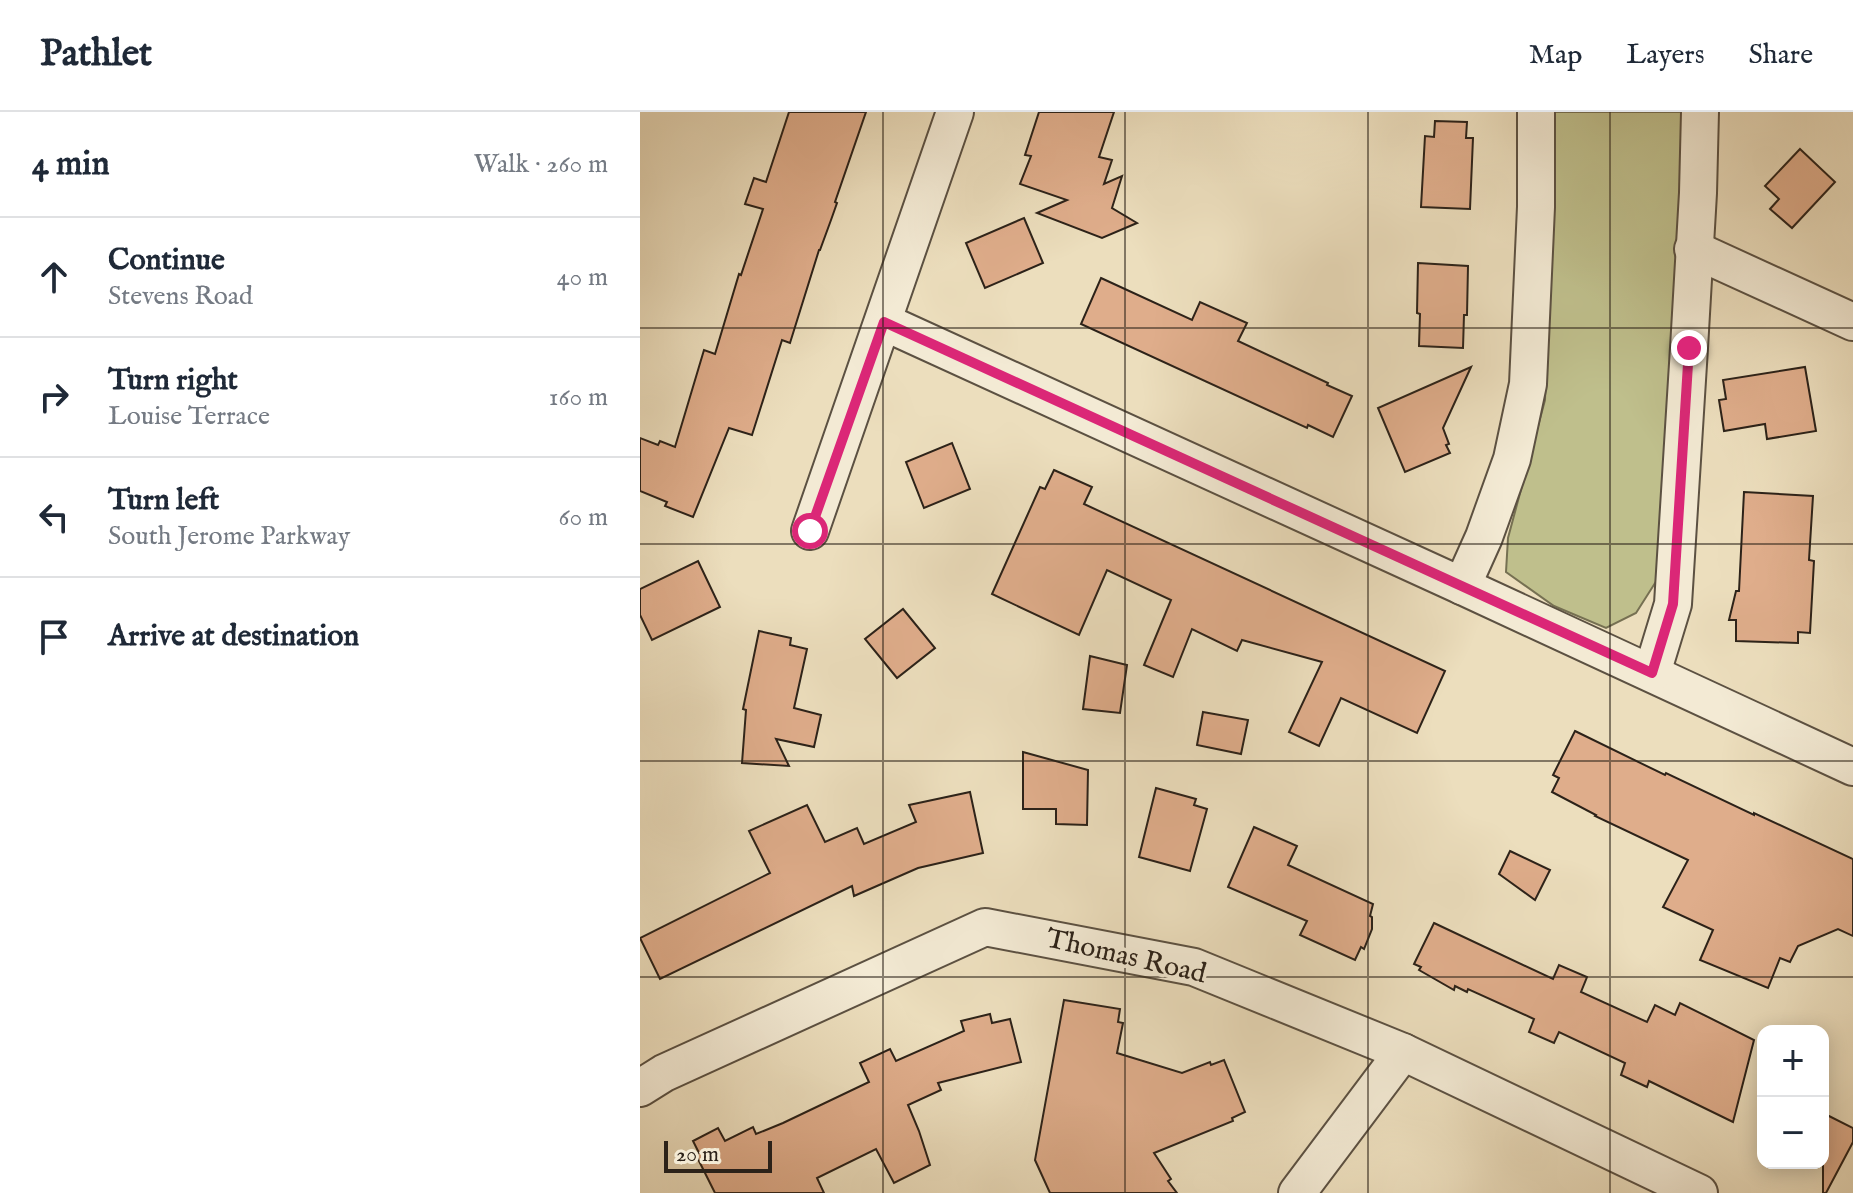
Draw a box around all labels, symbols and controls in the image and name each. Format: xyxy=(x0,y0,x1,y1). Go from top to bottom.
text: Pathlet xyxy=(40,31,152,79)
text: Map xyxy=(1529,38,1582,73)
text: Layers xyxy=(1626,38,1705,73)
text: Share xyxy=(1749,38,1813,73)
text: 4 min xyxy=(32,143,110,186)
text: Walk · 260 m xyxy=(474,148,608,181)
text: Continue xyxy=(108,242,225,280)
icon: ahead xyxy=(32,255,76,299)
text: 40 m xyxy=(557,261,608,294)
text: Stevens Road xyxy=(108,280,253,313)
route end xyxy=(1671,330,1707,366)
text: Turn right xyxy=(108,362,238,400)
icon: right xyxy=(32,375,76,419)
text: 160 m xyxy=(549,381,608,414)
text: Louise Terrace xyxy=(108,400,270,433)
text: Turn left xyxy=(108,482,219,520)
icon: left xyxy=(32,495,76,539)
text: 60 m xyxy=(559,501,608,534)
route start xyxy=(792,513,828,549)
text: South Jerome Parkway xyxy=(108,520,350,553)
icon: arrive xyxy=(32,615,76,659)
text: Arrive at destination xyxy=(108,618,359,656)
street label: Thomas Road xyxy=(1042,922,1210,992)
map controls xyxy=(1757,1025,1829,1169)
button: + xyxy=(1757,1025,1829,1097)
button: − xyxy=(1757,1097,1829,1169)
scale bar xyxy=(664,1137,772,1173)
text: 20 m xyxy=(676,1141,719,1169)

